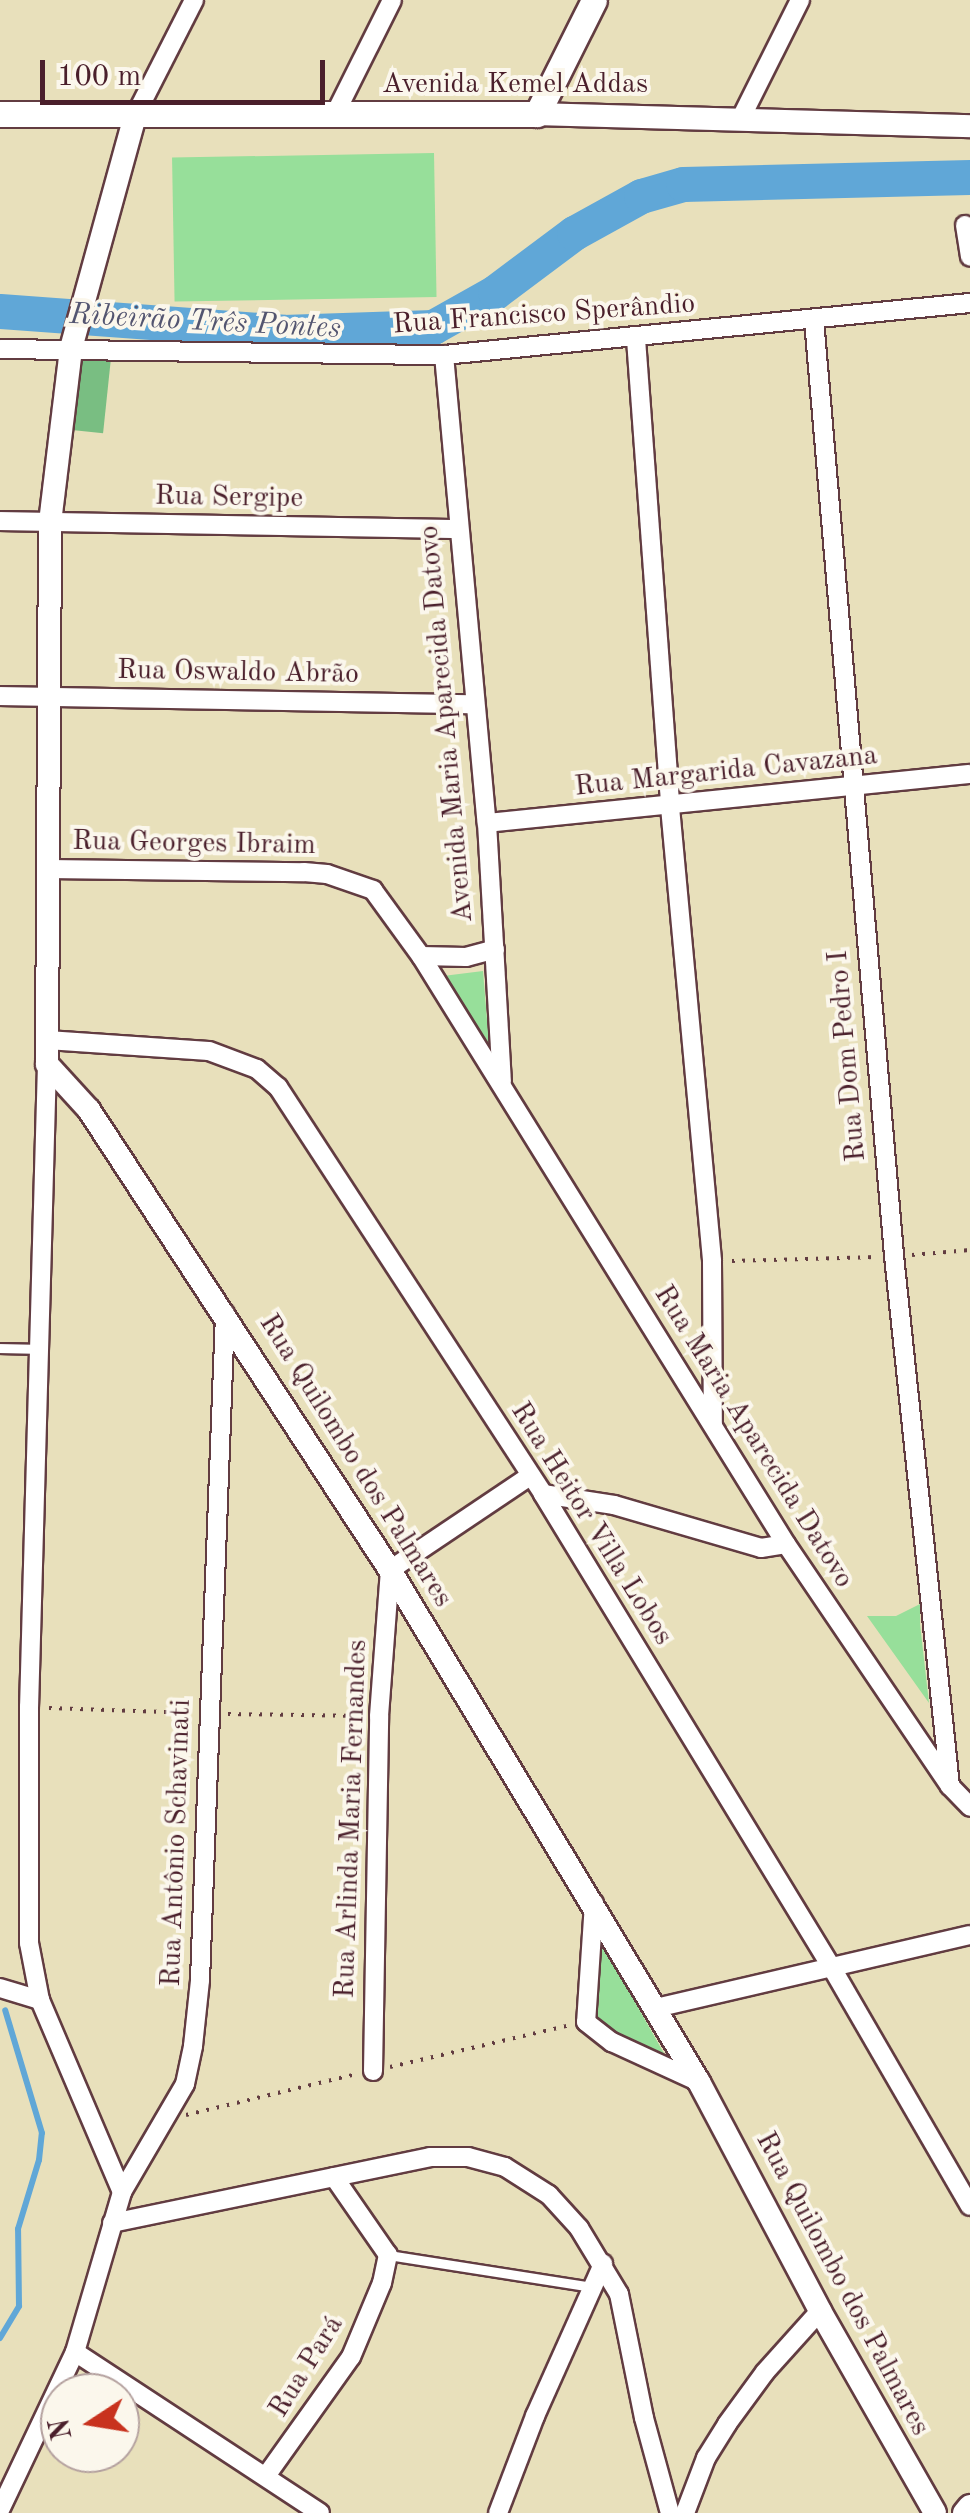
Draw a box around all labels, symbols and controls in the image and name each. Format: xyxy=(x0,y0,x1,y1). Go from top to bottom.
scale bar xyxy=(45,40,330,102)
text: 100 m xyxy=(57,62,141,92)
street label: Avenida Kemel Addas xyxy=(382,68,648,102)
street label: Rua Francisco Sperândio xyxy=(392,288,696,342)
water label: Ribeirão Três Pontes xyxy=(68,297,342,347)
street label: Rua Sergipe xyxy=(154,480,304,516)
street label: Avenida Maria Aparecida Datovo xyxy=(413,524,481,924)
street label: Rua Oswaldo Abrão xyxy=(117,654,359,692)
street label: Rua Margarida Cavazana xyxy=(573,739,879,805)
street label: Rua Georges Ibraim xyxy=(72,825,316,863)
street label: Rua Dom Pedro I xyxy=(822,949,874,1163)
street label: Rua Maria Aparecida Datovo xyxy=(646,1280,860,1594)
street label: Rua Quilombo dos Palmares xyxy=(251,1308,459,1614)
street label: Rua Heitor Villa Lobos xyxy=(503,1396,679,1652)
street label: Rua Arlinda Maria Fernandes xyxy=(329,1639,375,1999)
street label: Rua Antônio Schavinati xyxy=(155,1699,199,1987)
street label: Rua Quilombo dos Palmares xyxy=(748,2127,936,2441)
street label: Rua Pará xyxy=(263,2310,351,2424)
north arrow xyxy=(40,2373,140,2473)
text: N xyxy=(47,2415,79,2442)

